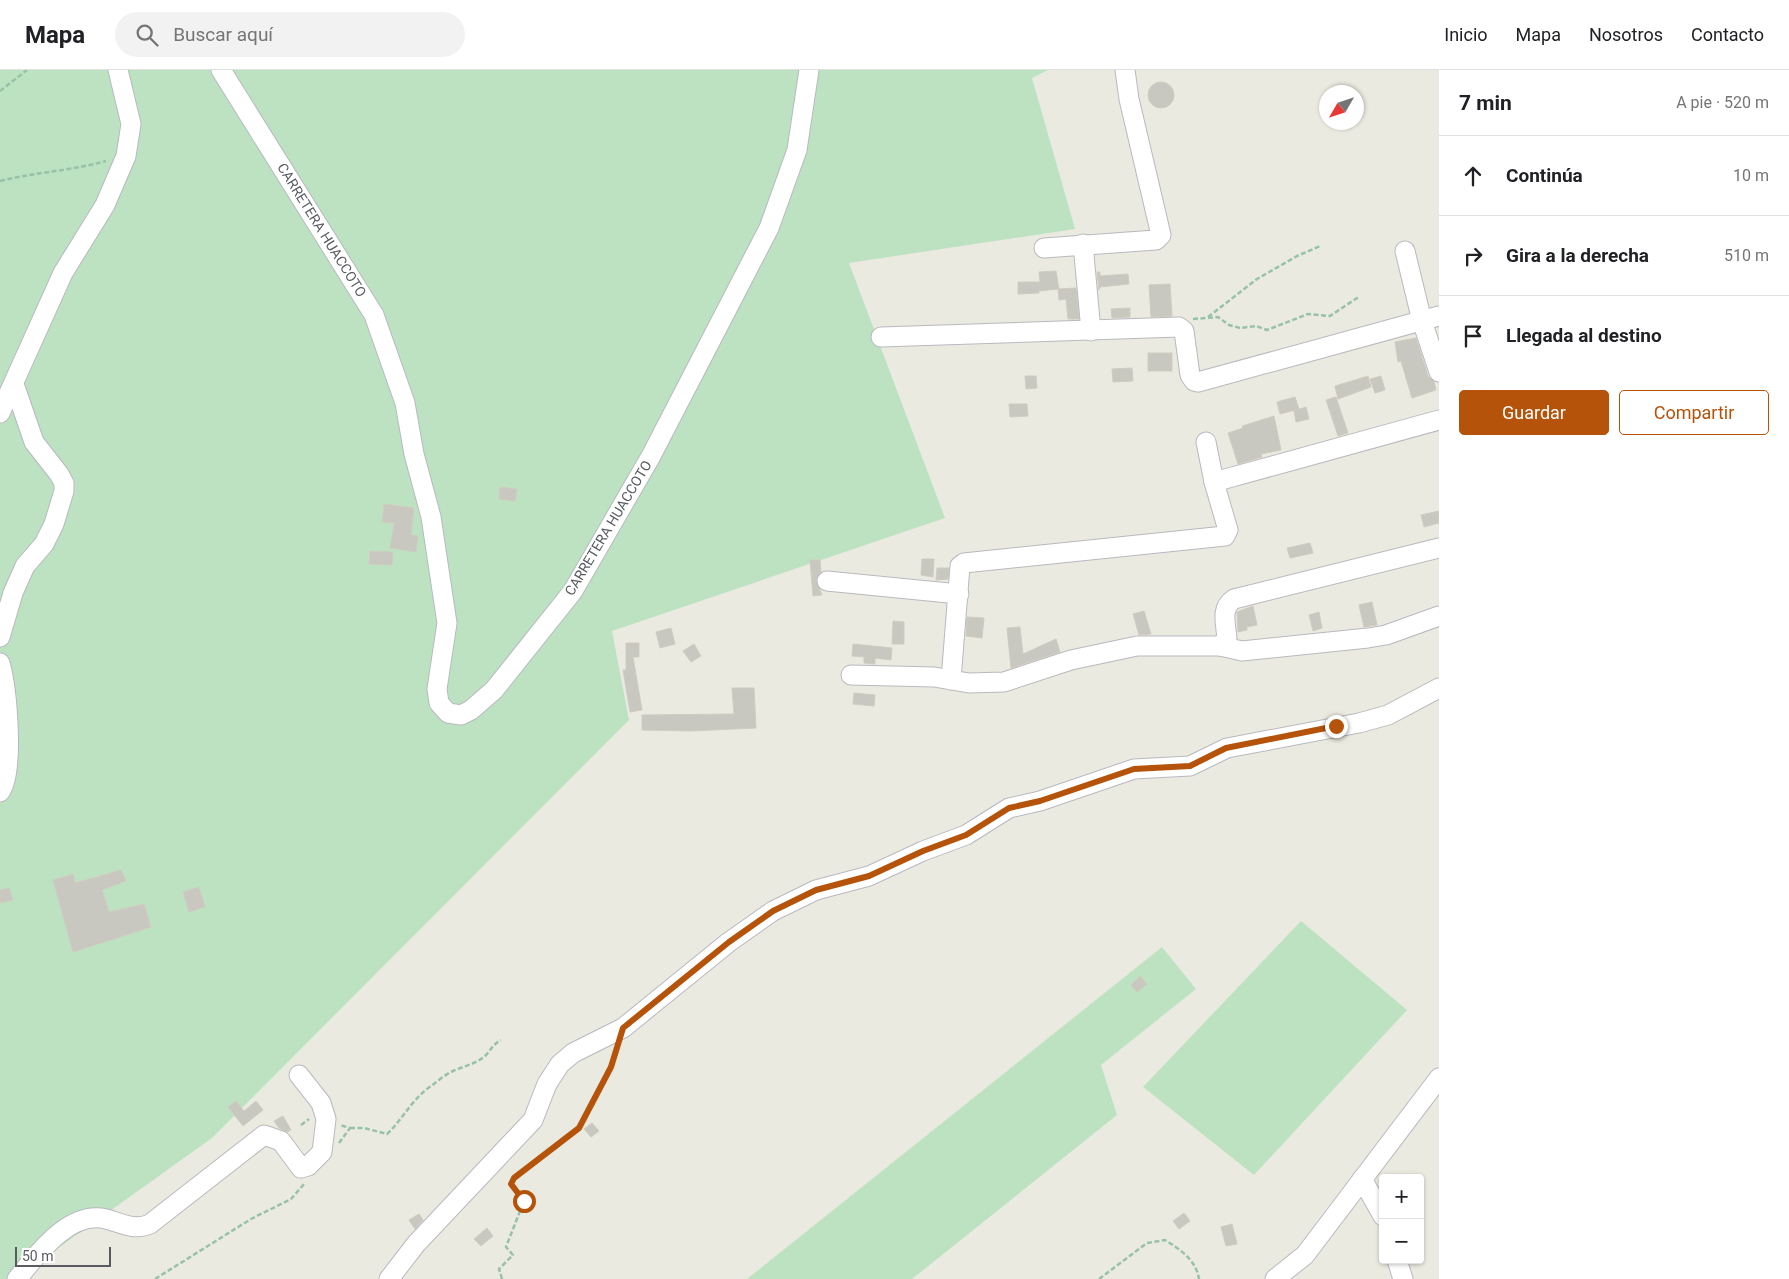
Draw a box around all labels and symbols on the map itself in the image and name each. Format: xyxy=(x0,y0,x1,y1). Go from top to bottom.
north arrow xyxy=(1319,85,1364,130)
street label: CARRETERA HUACCOTO xyxy=(274,160,370,300)
street label: CARRETERA HUACCOTO xyxy=(561,458,655,598)
route end xyxy=(1325,715,1348,738)
route start xyxy=(513,1190,536,1213)
scale bar xyxy=(15,1244,111,1267)

